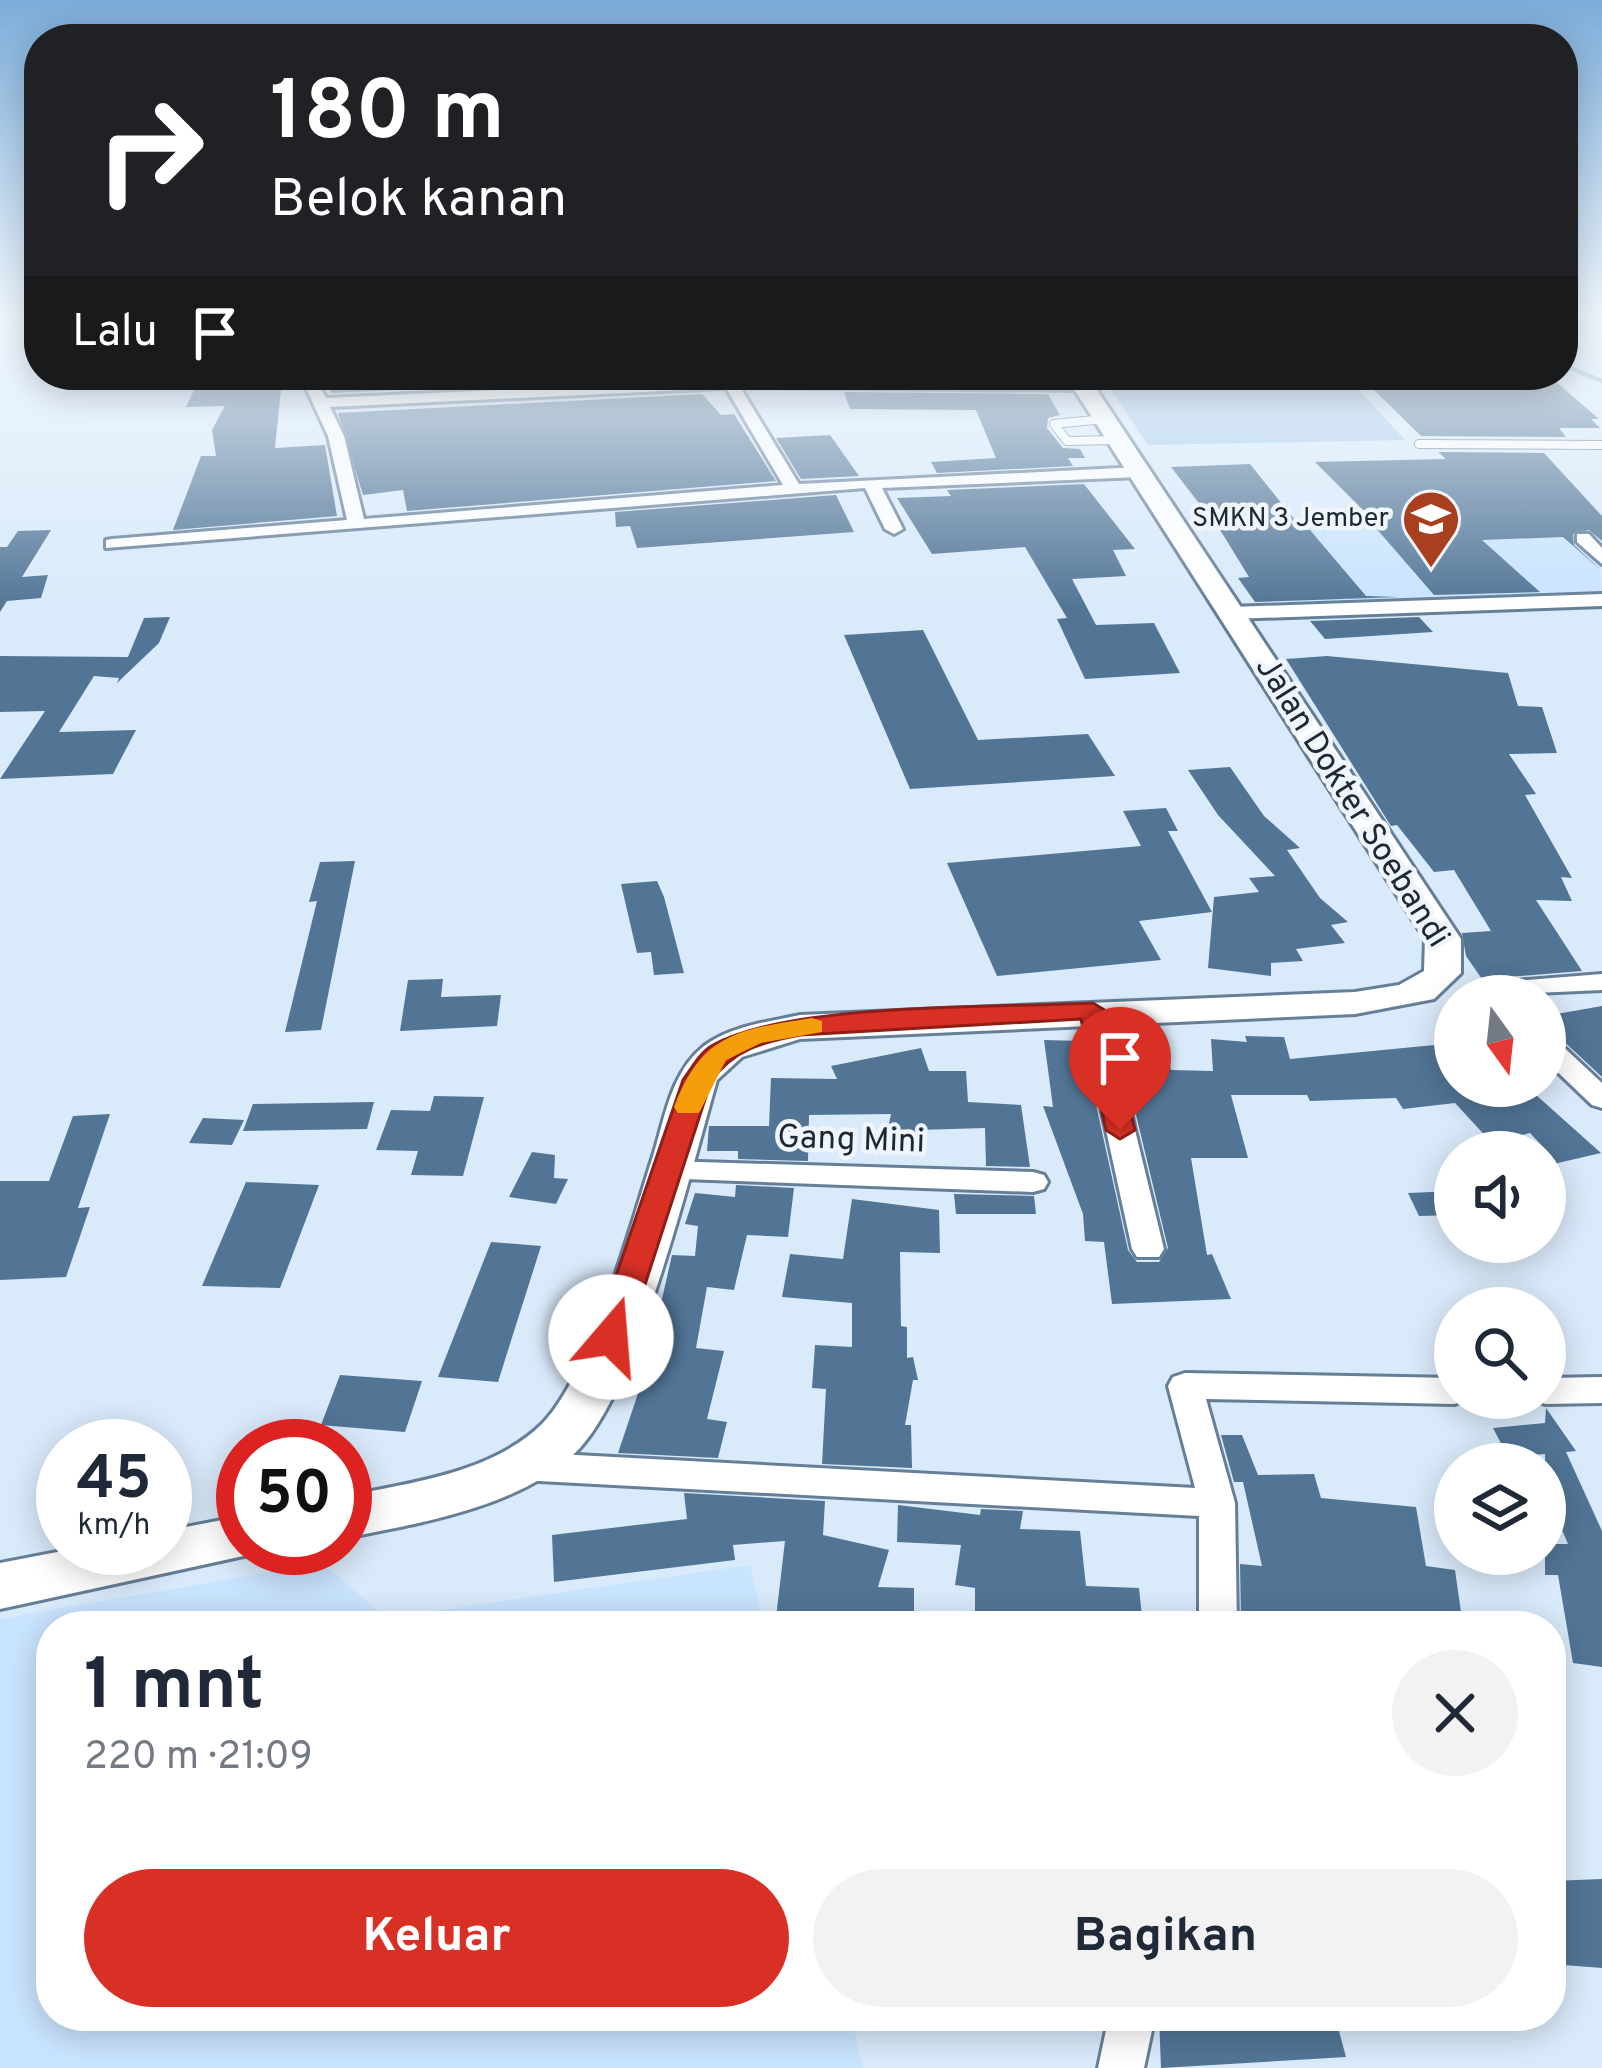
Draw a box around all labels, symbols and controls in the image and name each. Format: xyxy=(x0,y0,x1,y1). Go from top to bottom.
text: 180 m xyxy=(270,63,505,169)
icon: right xyxy=(72,72,228,228)
text: Belok kanan xyxy=(270,167,567,236)
icon: arrive xyxy=(182,300,248,366)
text: Lalu xyxy=(72,305,158,362)
school or university icon: SMKN 3 Jember xyxy=(1400,488,1462,570)
place label: SMKN 3 Jember xyxy=(1192,502,1389,536)
street label: Jalan Dokter Soebandi xyxy=(1244,650,1458,956)
north arrow xyxy=(1434,975,1566,1107)
map controls xyxy=(1434,975,1566,1575)
pin xyxy=(1069,1007,1171,1130)
icon: arrive xyxy=(1087,1025,1153,1091)
street label: Gang Mini xyxy=(776,1117,926,1165)
button: sound xyxy=(1434,1131,1566,1263)
position arrow xyxy=(548,1274,674,1400)
button: search xyxy=(1434,1287,1566,1419)
speed limit sign: 50 xyxy=(216,1419,372,1575)
button: layers xyxy=(1434,1443,1566,1575)
text: 45 xyxy=(76,1444,152,1520)
text: km/h xyxy=(78,1508,150,1545)
text: 1 mnt xyxy=(84,1643,264,1735)
button: close xyxy=(1392,1650,1518,1776)
text: 220 m · 21:09 xyxy=(84,1734,313,1783)
button: Keluar xyxy=(84,1869,789,2007)
button: Bagikan xyxy=(813,1869,1518,2007)

